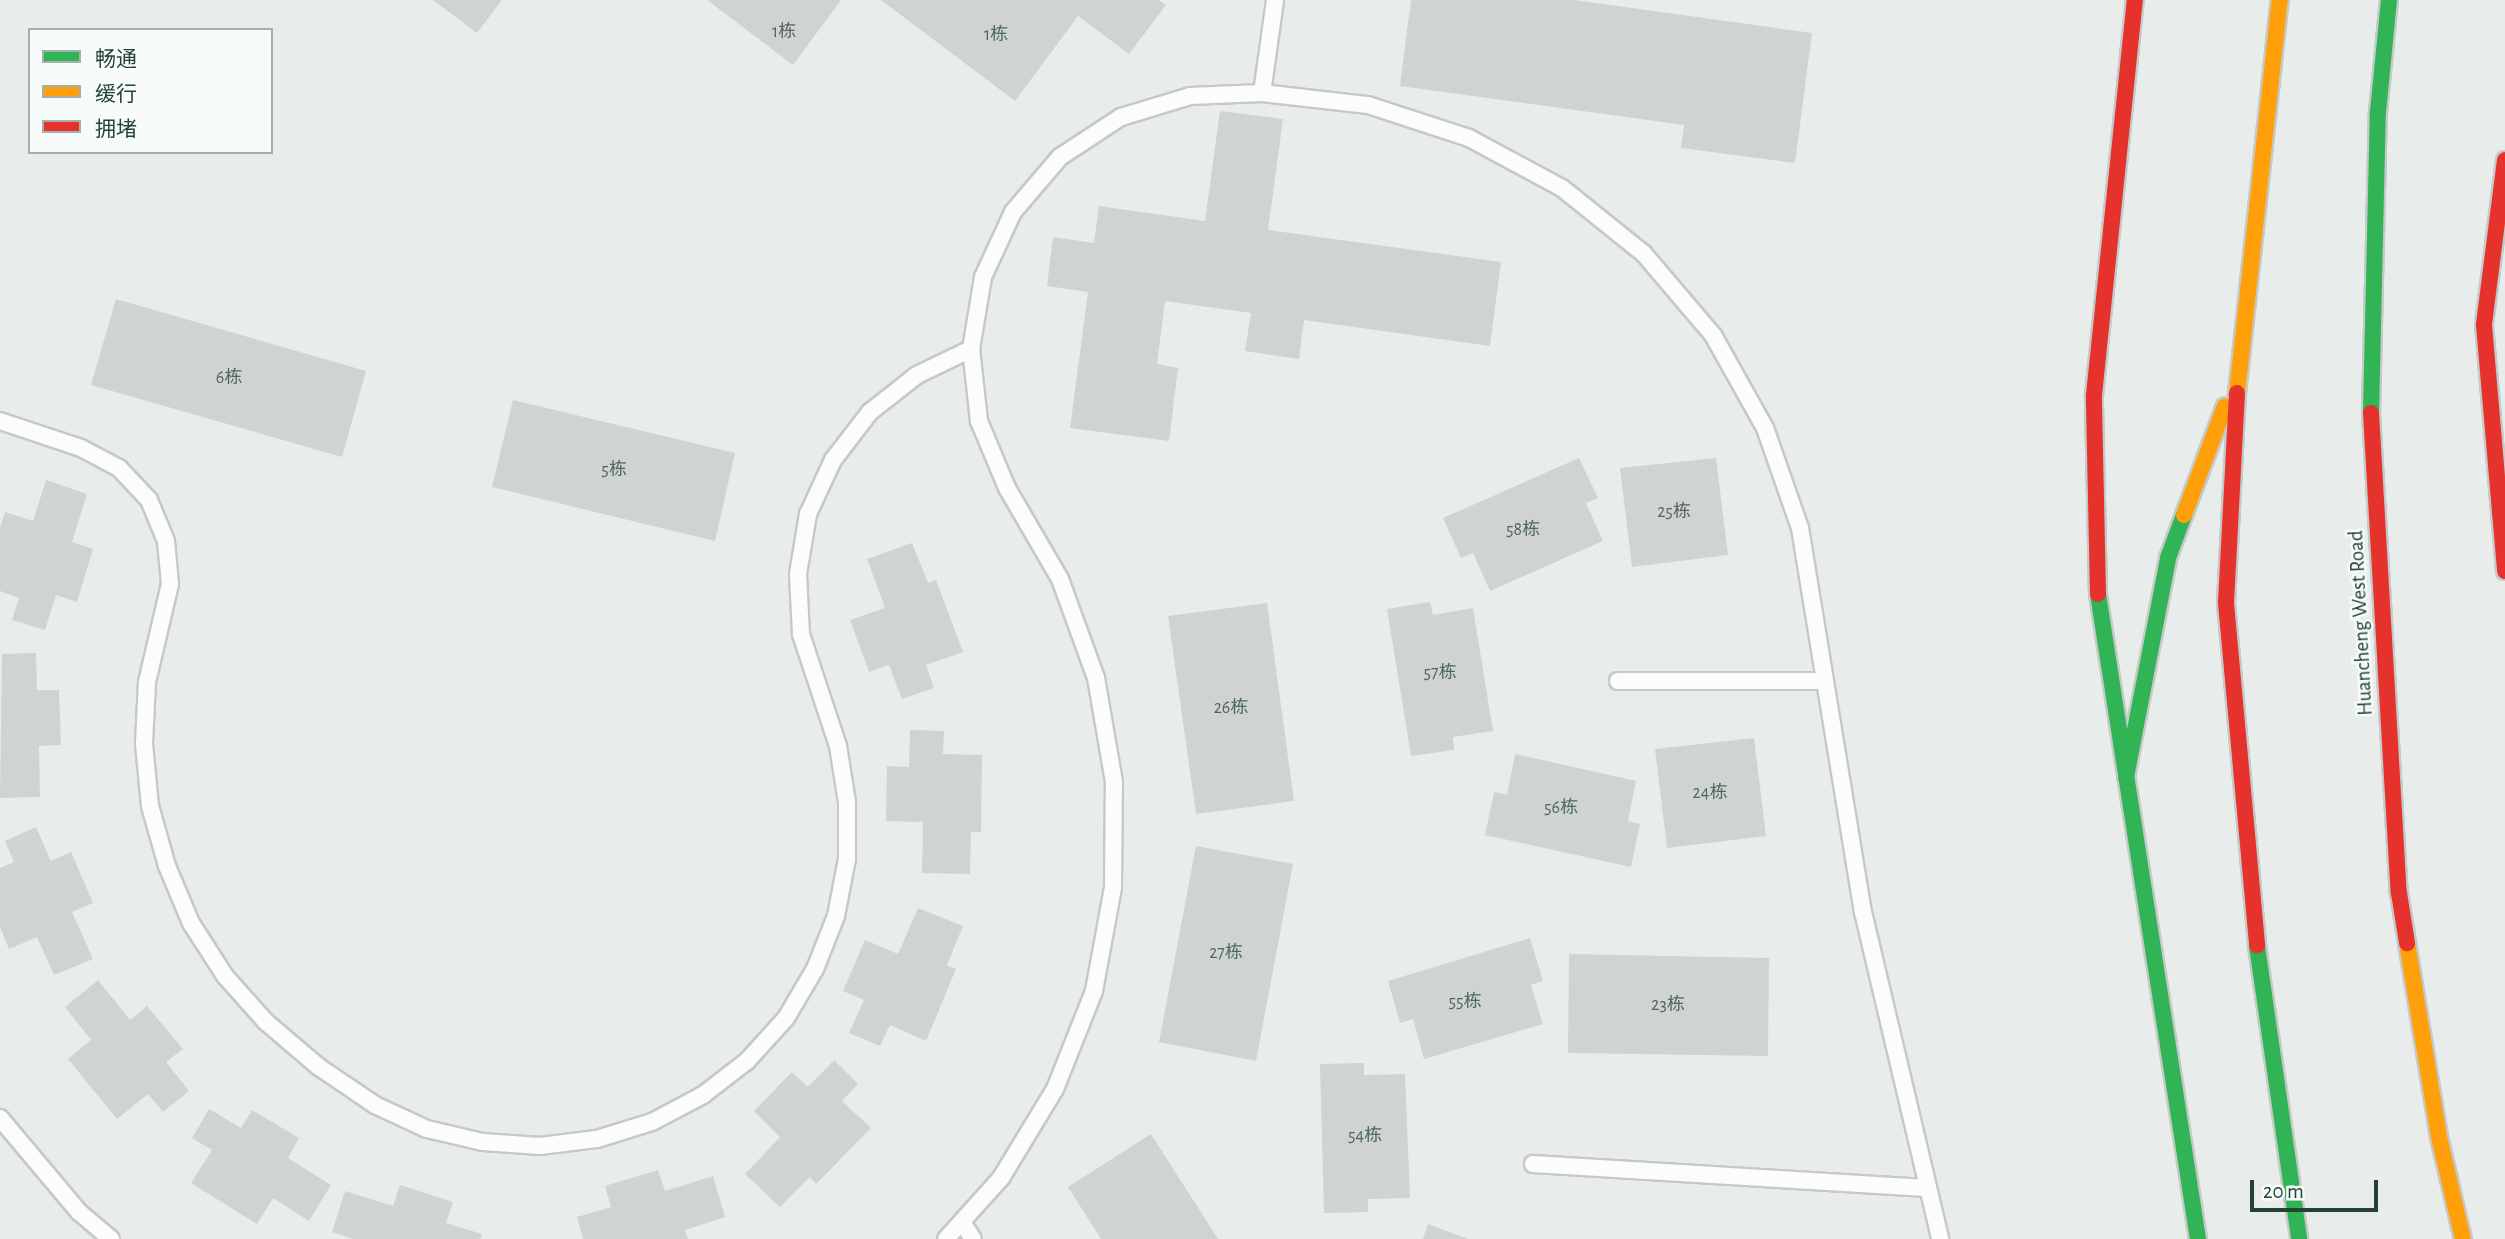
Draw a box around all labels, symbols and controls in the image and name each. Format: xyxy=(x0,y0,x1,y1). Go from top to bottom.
house number: 1栋 xyxy=(772,21,796,43)
house number: 1栋 xyxy=(984,24,1008,46)
legend xyxy=(28,28,273,154)
text: 畅通 xyxy=(95,49,137,70)
text: 缓行 xyxy=(95,84,137,105)
text: 拥堵 xyxy=(95,119,137,140)
house number: 6栋 xyxy=(216,367,242,389)
house number: 5栋 xyxy=(601,459,627,481)
house number: 25栋 xyxy=(1657,501,1691,523)
house number: 58栋 xyxy=(1506,519,1540,541)
street label: Huancheng West Road xyxy=(2344,530,2378,716)
house number: 57栋 xyxy=(1423,662,1457,684)
house number: 26栋 xyxy=(1214,697,1248,719)
house number: 24栋 xyxy=(1693,782,1727,804)
house number: 56栋 xyxy=(1544,797,1578,819)
house number: 27栋 xyxy=(1209,942,1243,964)
house number: 55栋 xyxy=(1448,991,1482,1013)
house number: 23栋 xyxy=(1651,994,1685,1016)
house number: 54栋 xyxy=(1348,1125,1382,1147)
scale bar xyxy=(2253,1166,2381,1210)
text: 20 m xyxy=(2263,1181,2304,1202)

